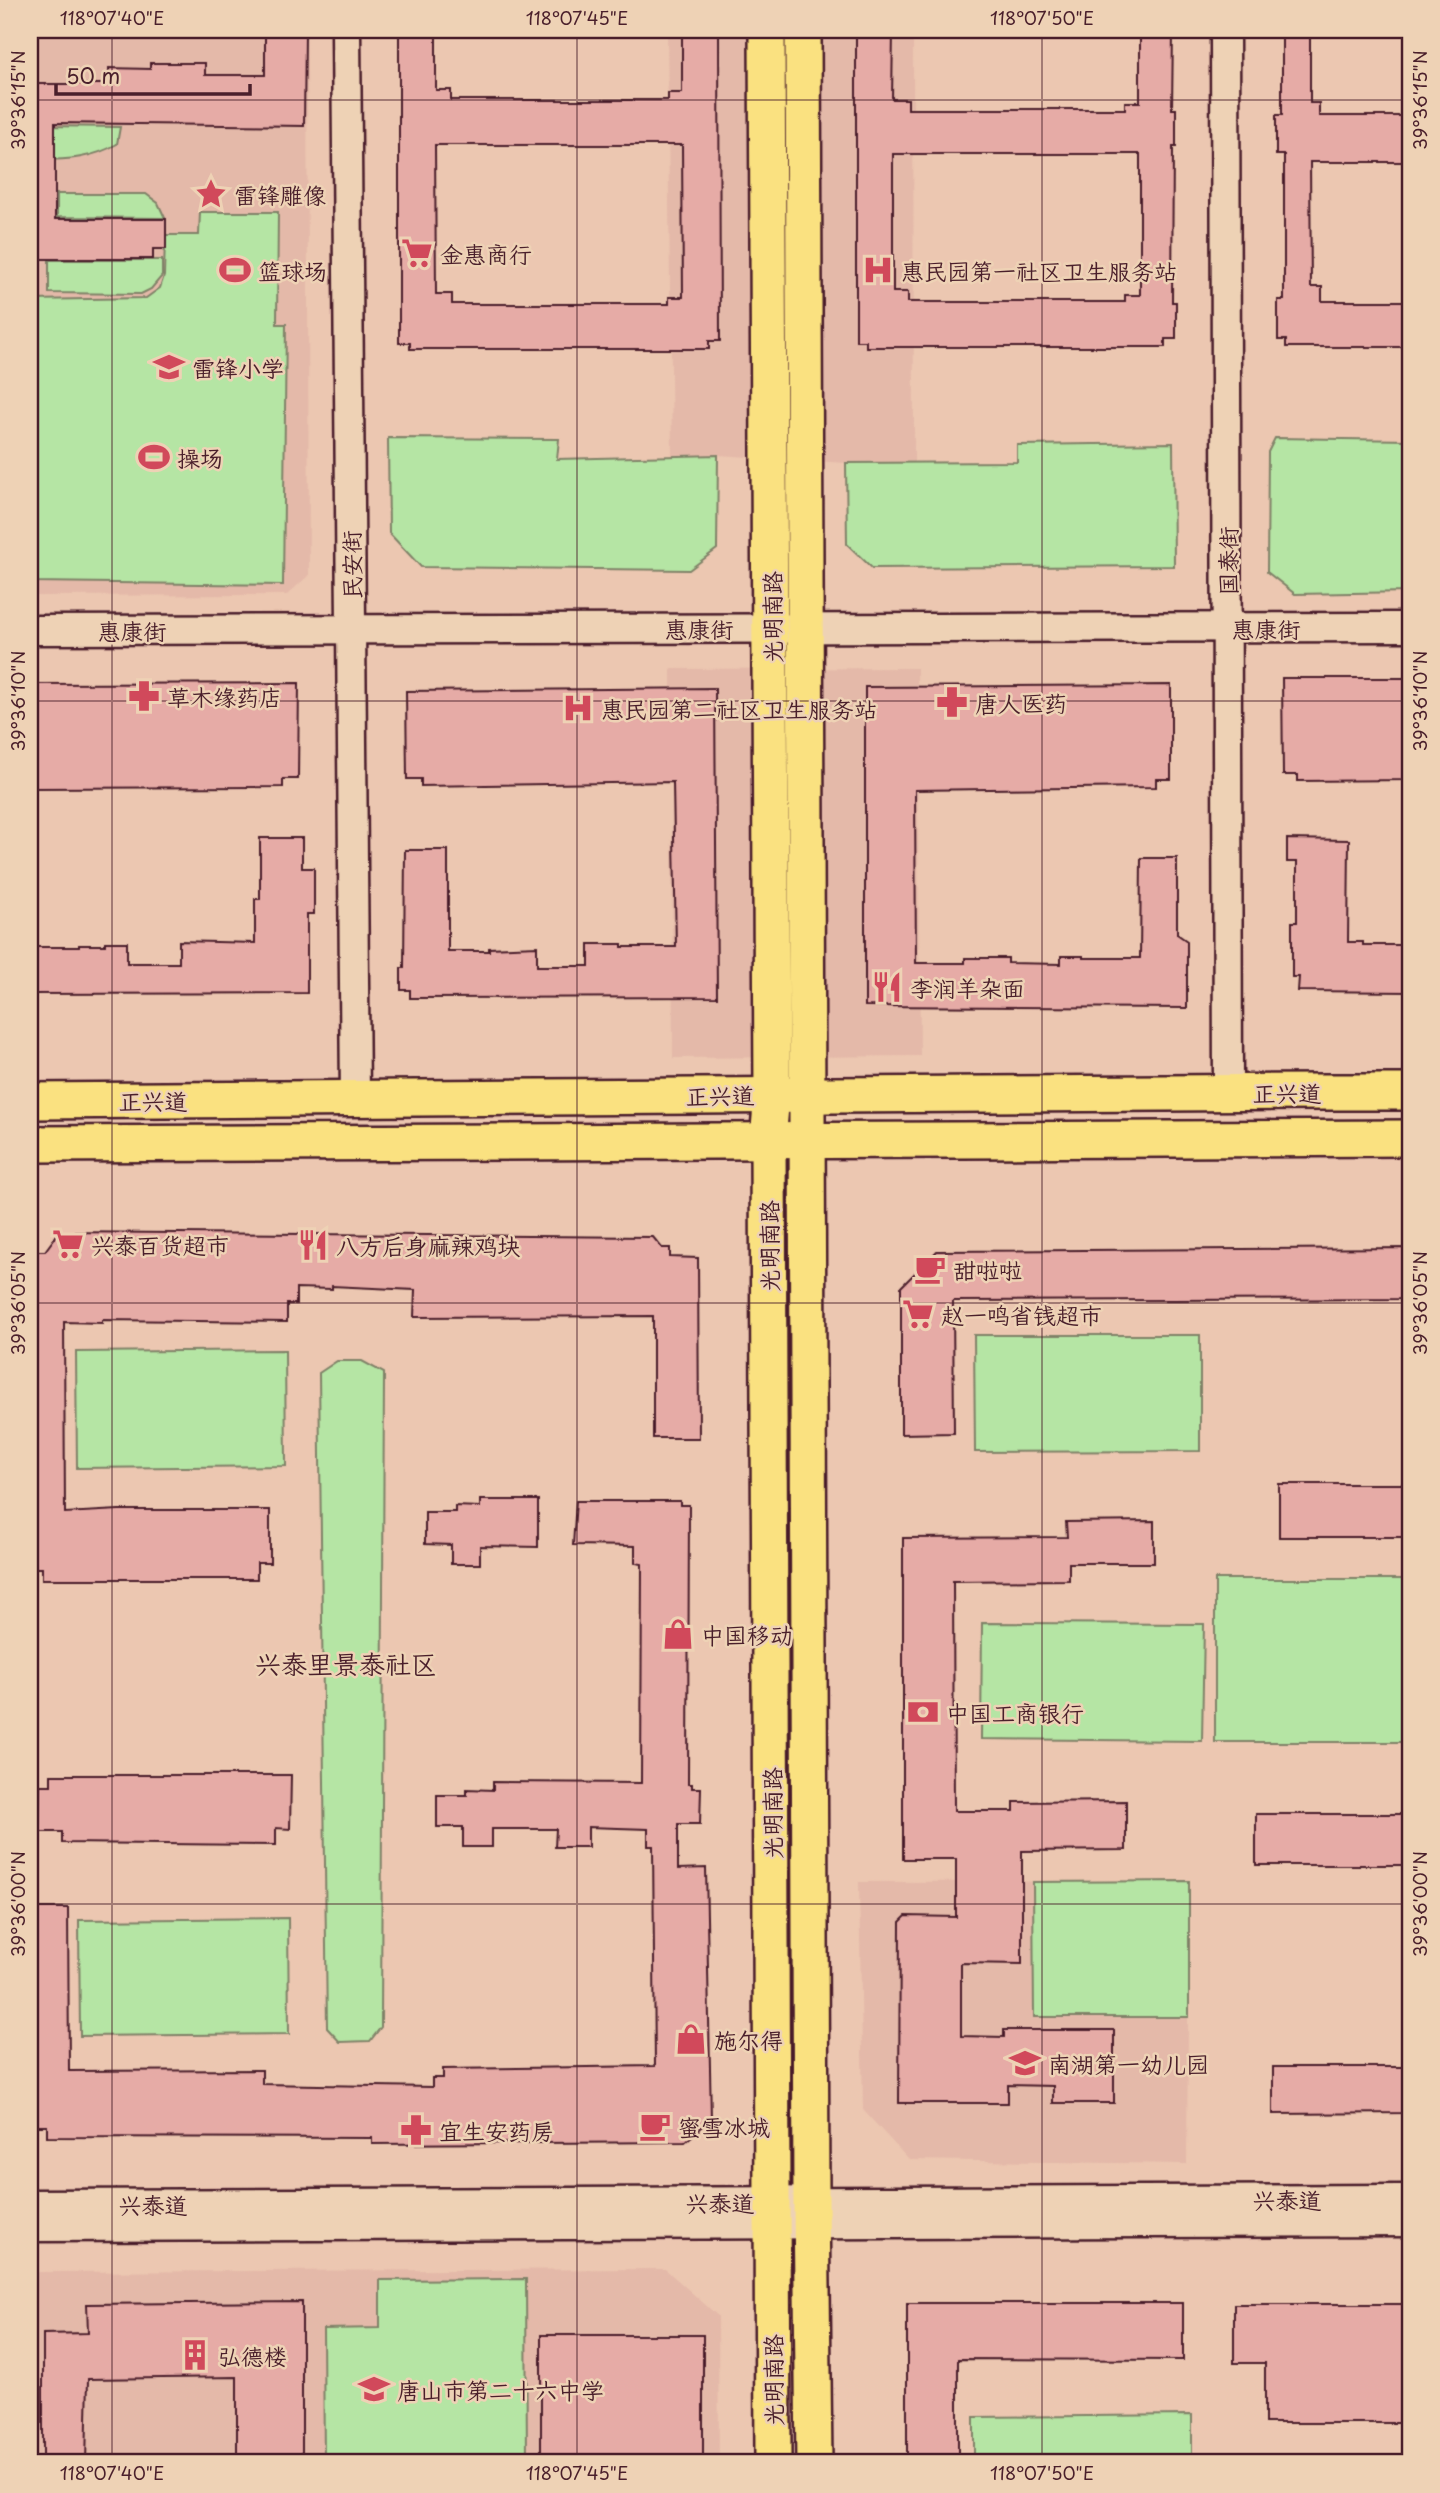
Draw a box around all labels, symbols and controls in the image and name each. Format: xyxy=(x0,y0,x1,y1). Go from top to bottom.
text: 118°07'40"E xyxy=(60,4,164,31)
text: 118°07'45"E xyxy=(526,4,628,31)
text: 118°07'50"E xyxy=(990,4,1094,31)
text: 39°36'15"N xyxy=(4,50,31,150)
text: 39°36'15"N xyxy=(1406,50,1433,150)
scale bar xyxy=(56,52,250,96)
text: 50 m xyxy=(66,59,120,91)
place icon: 雷锋雕像 xyxy=(194,177,228,211)
place label: 雷锋雕像 xyxy=(234,177,326,212)
supermarket icon: 金惠商行 xyxy=(400,236,434,270)
place label: 金惠商行 xyxy=(440,236,532,271)
sports icon: 篮球场 xyxy=(218,253,252,287)
place label: 篮球场 xyxy=(258,253,327,288)
hospital icon: 惠民园第一社区卫生服务站 xyxy=(861,253,895,287)
place label: 惠民园第一社区卫生服务站 xyxy=(901,253,1177,288)
school or university icon: 雷锋小学 xyxy=(152,350,186,384)
place label: 雷锋小学 xyxy=(192,350,284,385)
sports icon: 操场 xyxy=(137,440,171,474)
place label: 操场 xyxy=(177,440,223,475)
street label: 国泰街 xyxy=(1210,527,1245,596)
street label: 民安街 xyxy=(333,530,369,600)
street label: 光明南路 xyxy=(754,571,789,663)
street label: 惠康街 xyxy=(665,611,734,646)
street label: 惠康街 xyxy=(1232,611,1301,646)
street label: 惠康街 xyxy=(98,613,167,648)
text: 39°36'10"N xyxy=(4,650,31,752)
text: 39°36'10"N xyxy=(1406,650,1433,752)
pharmacy icon: 草木缘药店 xyxy=(127,679,161,713)
place label: 草木缘药店 xyxy=(167,679,282,714)
pharmacy icon: 唐人医药 xyxy=(935,685,969,719)
place label: 唐人医药 xyxy=(975,685,1067,720)
hospital icon: 惠民园第二社区卫生服务站 xyxy=(561,691,595,725)
place label: 惠民园第二社区卫生服务站 xyxy=(601,691,877,726)
restaurant icon: 李润羊杂面 xyxy=(870,970,904,1004)
place label: 李润羊杂面 xyxy=(910,970,1025,1005)
street label: 正兴道 xyxy=(1253,1075,1322,1110)
street label: 正兴道 xyxy=(685,1077,755,1113)
street label: 正兴道 xyxy=(119,1083,188,1118)
street label: 光明南路 xyxy=(751,1200,786,1292)
supermarket icon: 兴泰百货超市 xyxy=(51,1227,85,1261)
place label: 兴泰百货超市 xyxy=(91,1227,229,1262)
restaurant icon: 八方后身麻辣鸡块 xyxy=(296,1228,330,1262)
place label: 八方后身麻辣鸡块 xyxy=(336,1228,520,1263)
text: 39°36'05"N xyxy=(4,1251,31,1355)
text: 39°36'05"N xyxy=(1406,1251,1433,1355)
cafe icon: 甜啦啦 xyxy=(913,1252,947,1286)
place label: 甜啦啦 xyxy=(953,1252,1022,1287)
supermarket icon: 赵一鸣省钱超市 xyxy=(901,1297,935,1331)
place label: 赵一鸣省钱超市 xyxy=(941,1297,1102,1332)
shop icon: 中国移动 xyxy=(661,1617,695,1651)
place label: 中国移动 xyxy=(701,1617,793,1652)
district label: 兴泰里景泰社区 xyxy=(255,1644,437,1683)
bank icon: 中国工商银行 xyxy=(906,1695,940,1729)
place label: 中国工商银行 xyxy=(946,1695,1084,1730)
street label: 光明南路 xyxy=(754,1767,789,1859)
text: 39°36'00"N xyxy=(4,1851,31,1957)
text: 39°36'00"N xyxy=(1406,1851,1433,1957)
shop icon: 施尔得 xyxy=(674,2022,708,2056)
place label: 施尔得 xyxy=(714,2022,783,2057)
school or university icon: 南湖第一幼儿园 xyxy=(1008,2046,1042,2080)
place label: 南湖第一幼儿园 xyxy=(1048,2046,1209,2081)
cafe icon: 蜜雪冰城 xyxy=(638,2109,672,2143)
place label: 蜜雪冰城 xyxy=(678,2109,770,2144)
pharmacy icon: 宜生安药房 xyxy=(399,2113,433,2147)
place label: 宜生安药房 xyxy=(439,2113,554,2148)
street label: 兴泰道 xyxy=(1253,2182,1322,2217)
street label: 兴泰道 xyxy=(686,2185,755,2220)
street label: 兴泰道 xyxy=(119,2187,188,2222)
street label: 光明南路 xyxy=(755,2334,790,2426)
building icon: 弘德楼 xyxy=(178,2338,212,2372)
place label: 弘德楼 xyxy=(218,2338,287,2373)
school or university icon: 唐山市第二十六中学 xyxy=(357,2372,391,2406)
place label: 唐山市第二十六中学 xyxy=(397,2372,604,2407)
text: 118°07'40"E xyxy=(60,2459,164,2486)
text: 118°07'45"E xyxy=(526,2459,628,2486)
text: 118°07'50"E xyxy=(990,2459,1094,2486)

